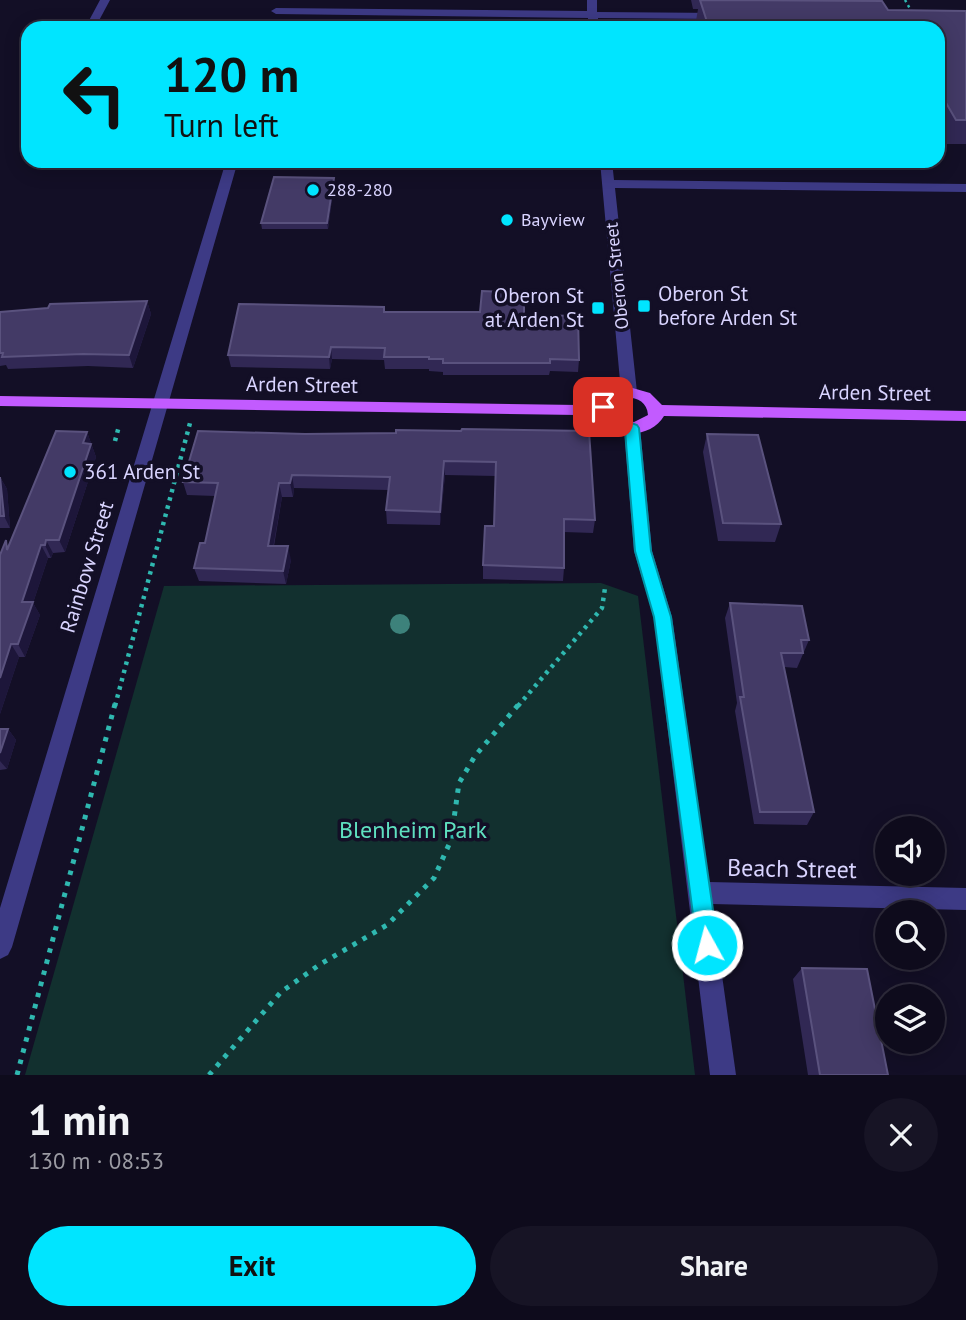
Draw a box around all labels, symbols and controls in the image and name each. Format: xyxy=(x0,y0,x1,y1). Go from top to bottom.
text: 120 m xyxy=(164,42,299,106)
icon: left xyxy=(49,49,140,140)
text: Turn left xyxy=(164,104,279,146)
place label: 288-280 xyxy=(327,178,393,201)
marker: 288-280 xyxy=(305,182,321,198)
place label: Bayview xyxy=(521,208,585,231)
marker: Bayview xyxy=(499,212,515,228)
street label: Oberon Street xyxy=(599,221,634,331)
place label: Oberon St before Arden St xyxy=(658,280,797,331)
place label: Oberon St at Arden St xyxy=(485,282,584,333)
marker: Oberon St before Arden St xyxy=(636,298,652,314)
marker: Oberon St at Arden St xyxy=(590,300,606,316)
street label: Arden Street xyxy=(246,370,358,399)
pin xyxy=(573,377,633,437)
street label: Arden Street xyxy=(819,378,931,407)
icon: arrive xyxy=(584,388,622,426)
place label: 361 Arden St xyxy=(84,458,200,485)
marker: 361 Arden St xyxy=(62,464,78,480)
street label: Rainbow Street xyxy=(54,498,119,636)
park label: Blenheim Park xyxy=(339,814,488,845)
map controls xyxy=(875,816,945,1054)
button: sound xyxy=(875,816,945,886)
street label: Beach Street xyxy=(727,852,857,885)
button: search xyxy=(875,900,945,970)
position arrow xyxy=(670,908,744,982)
button: layers xyxy=(875,984,945,1054)
text: 1 min xyxy=(28,1092,130,1147)
button: close xyxy=(864,1098,938,1172)
text: 130 m · 08:53 xyxy=(28,1146,164,1175)
button: Exit xyxy=(28,1226,476,1306)
button: Share xyxy=(490,1226,938,1306)

